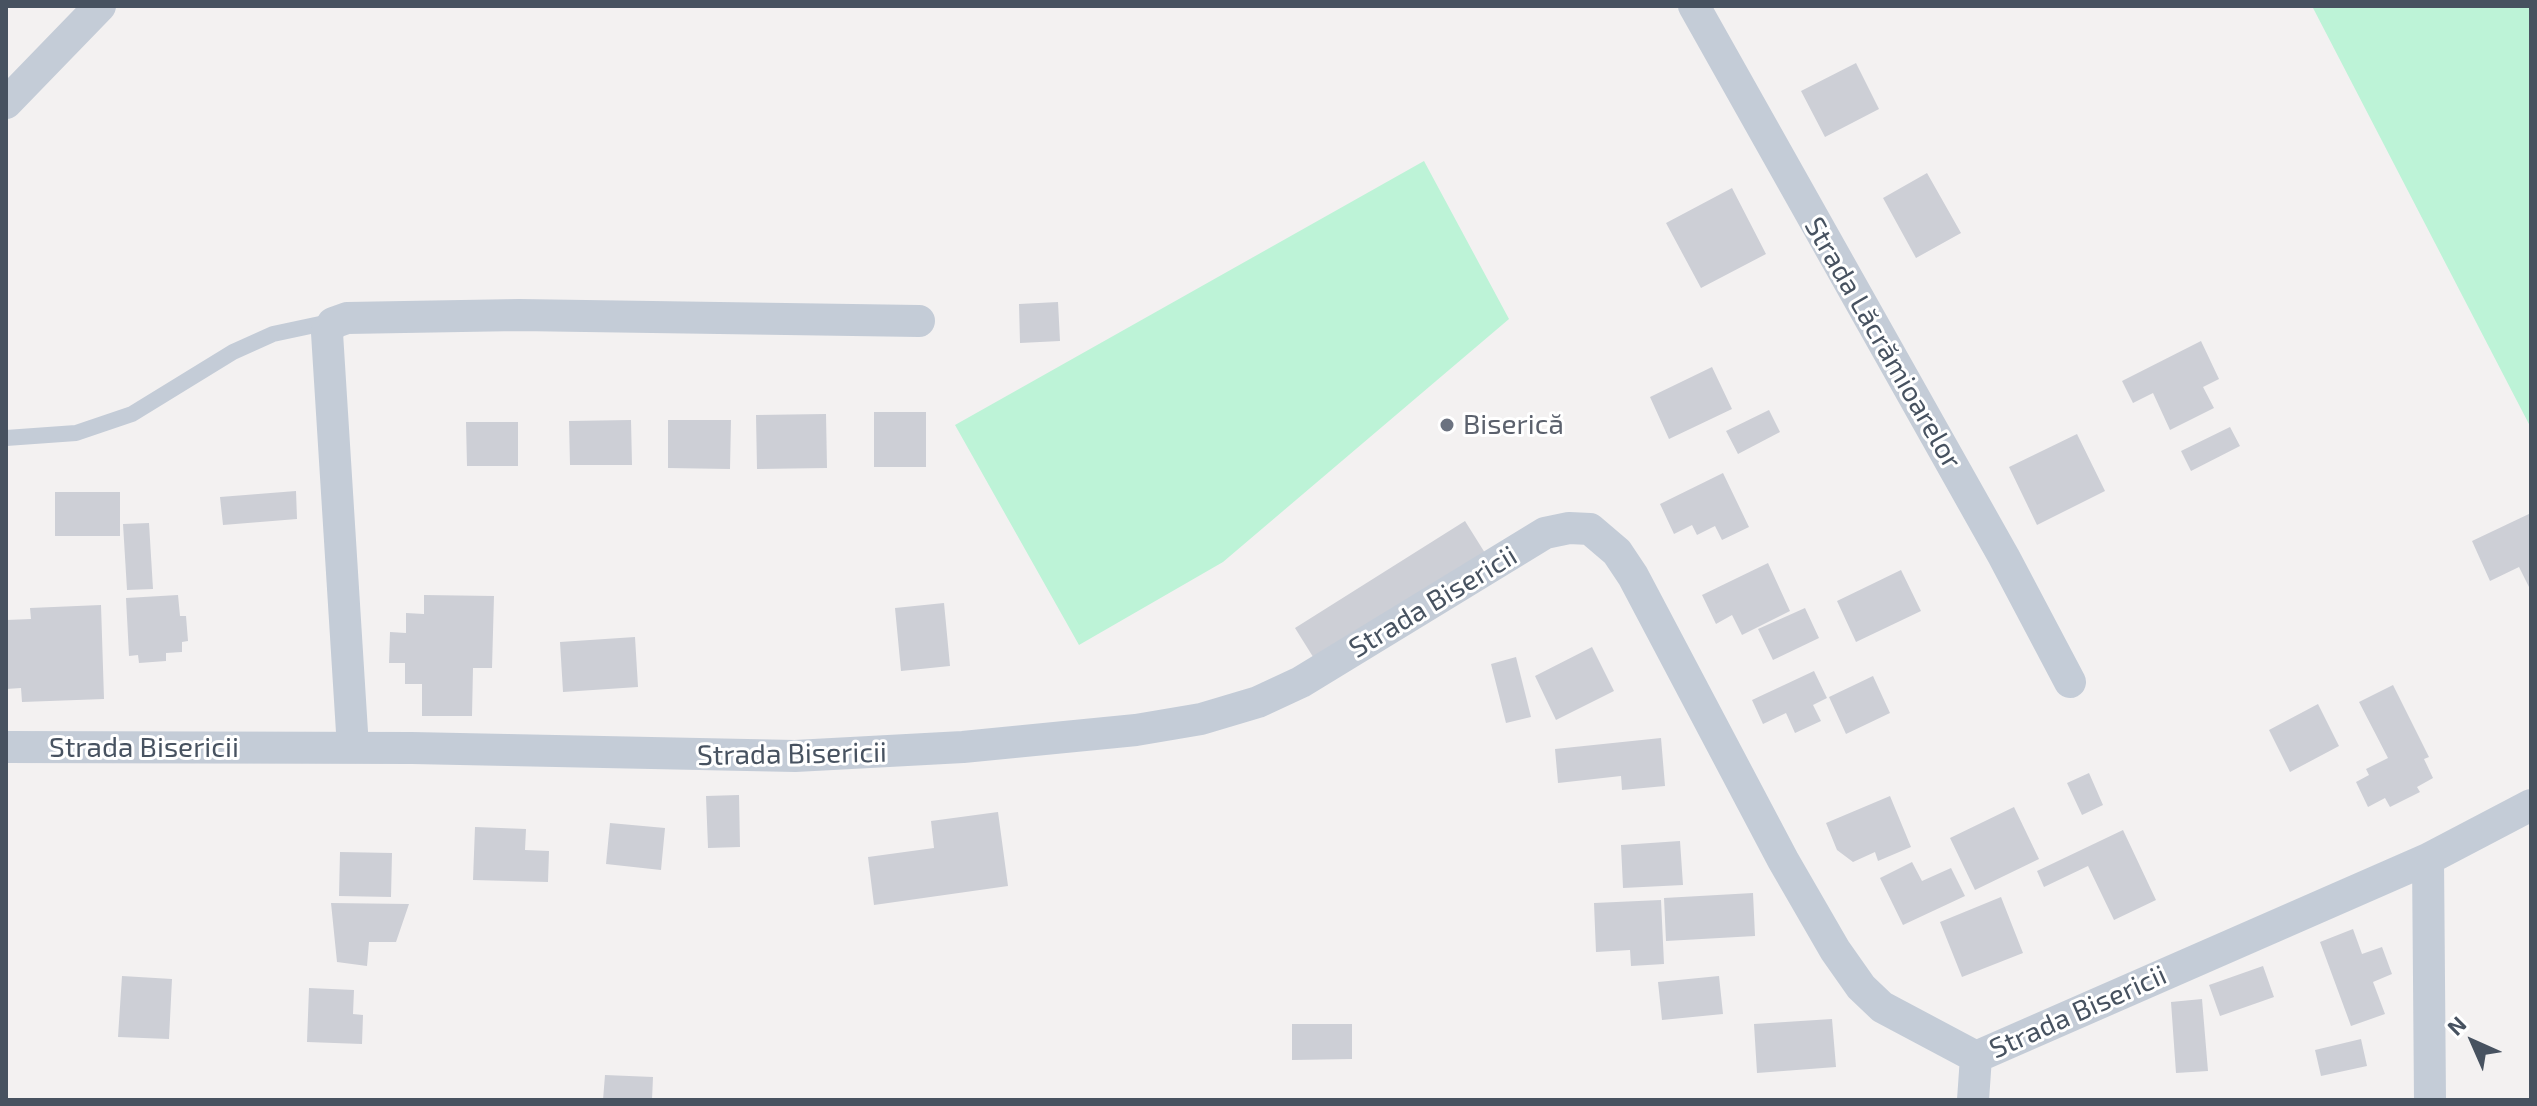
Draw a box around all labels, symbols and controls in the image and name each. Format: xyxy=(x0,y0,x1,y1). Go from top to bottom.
street label: Strada Lăcrămioarelor xyxy=(1797,211,1969,475)
place label: Biserică xyxy=(1463,408,1564,442)
marker: Biserică xyxy=(1438,416,1456,434)
street label: Strada Bisericii xyxy=(1343,539,1523,665)
street label: Strada Bisericii xyxy=(49,731,239,765)
street label: Strada Bisericii xyxy=(697,736,887,772)
street label: Strada Bisericii xyxy=(1984,958,2172,1066)
north arrow xyxy=(2433,1002,2513,1082)
text: N xyxy=(2441,1010,2471,1040)

